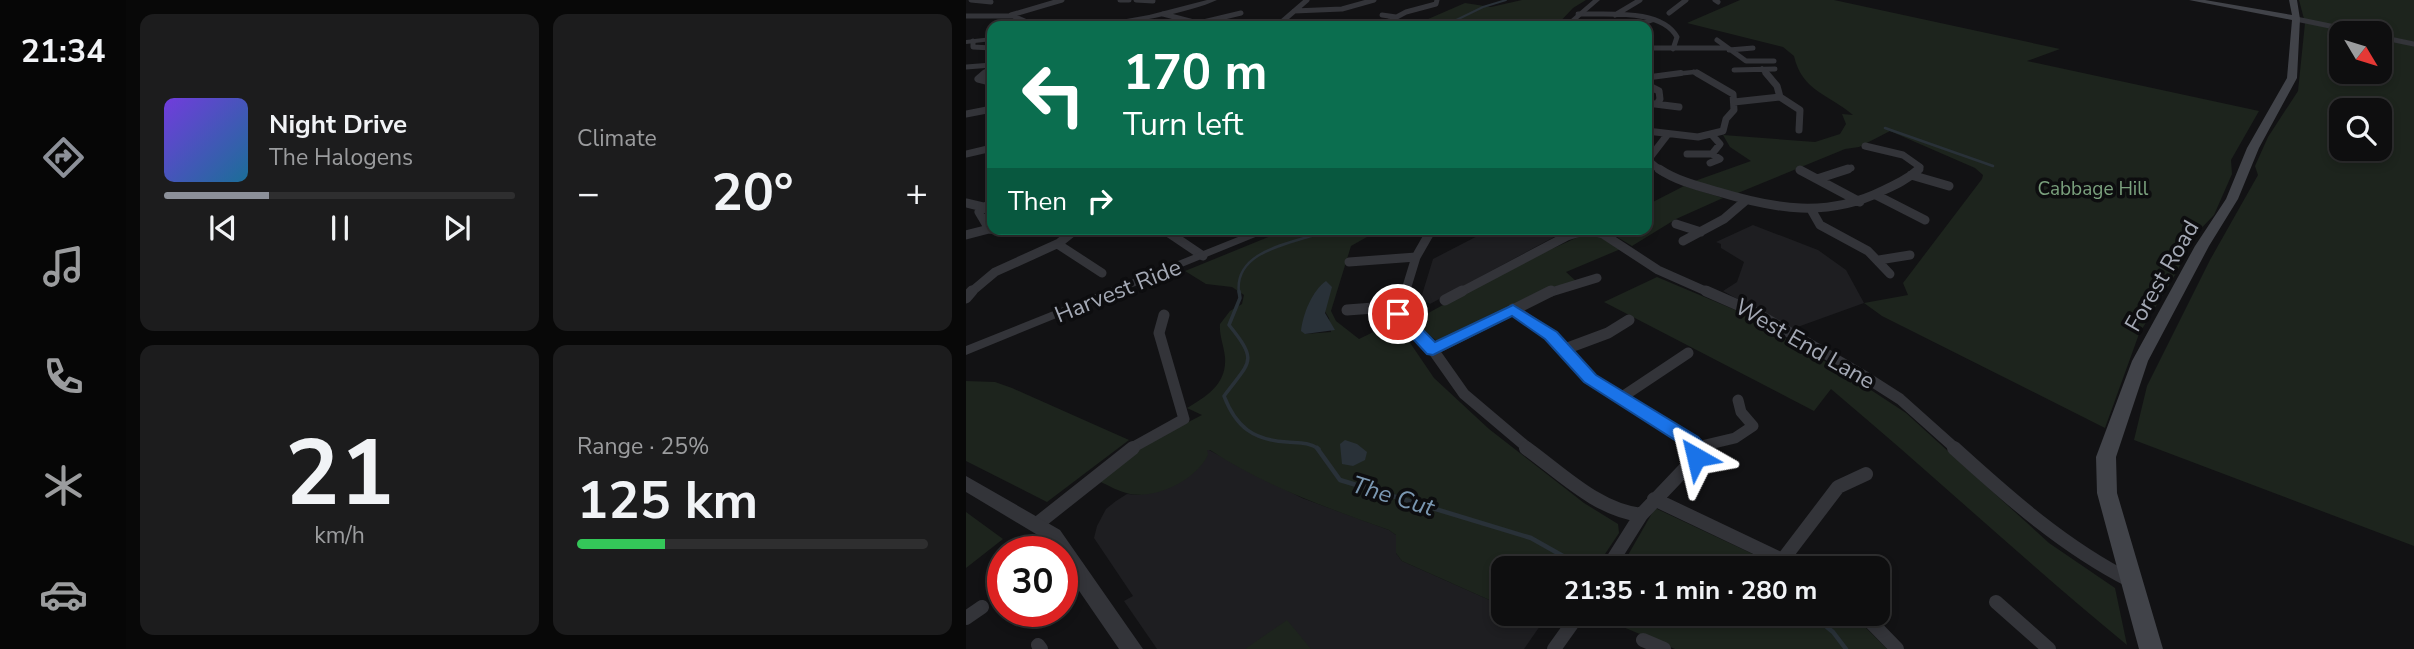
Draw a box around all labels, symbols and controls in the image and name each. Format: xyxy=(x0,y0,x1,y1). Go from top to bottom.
north arrow xyxy=(2329,21,2392,84)
map controls xyxy=(2329,21,2392,161)
text: 21:34 xyxy=(21,30,105,73)
text: 170 m xyxy=(1123,39,1267,106)
icon: left xyxy=(1008,49,1099,140)
button: search xyxy=(2329,98,2392,161)
text: Turn left xyxy=(1123,103,1243,146)
text: Night Drive xyxy=(269,107,407,142)
text: Climate xyxy=(577,123,657,154)
icon: directions xyxy=(39,133,88,182)
text: The Halogens xyxy=(269,142,413,173)
text: 20° xyxy=(711,157,794,228)
text: − xyxy=(577,168,600,219)
text: + xyxy=(905,168,928,219)
park label: Cabbage Hill xyxy=(2037,176,2149,202)
icon: right xyxy=(1081,182,1119,220)
text: Then xyxy=(1008,184,1067,219)
icon: previous xyxy=(204,209,242,247)
icon: pause xyxy=(321,209,359,247)
icon: next xyxy=(438,209,476,247)
street label: Forest Road xyxy=(2118,215,2206,337)
icon: music xyxy=(39,242,88,291)
street label: Harvest Ride xyxy=(1050,252,1186,330)
pin xyxy=(1368,284,1428,344)
street label: West End Lane xyxy=(1729,291,1881,397)
icon: arrive xyxy=(1379,295,1417,333)
icon: phone xyxy=(39,352,88,401)
text: 21 xyxy=(285,412,394,536)
position arrow xyxy=(1659,420,1733,494)
text: Range · 25% xyxy=(577,431,709,462)
icon: climate xyxy=(39,461,88,510)
text: 125 km xyxy=(577,465,758,536)
water label: The Cut xyxy=(1348,468,1439,524)
text: km/h xyxy=(314,520,365,551)
speed limit sign: 30 xyxy=(987,536,1078,627)
icon: car xyxy=(39,570,88,619)
text: 21:35 · 1 min · 280 m xyxy=(1564,573,1817,608)

